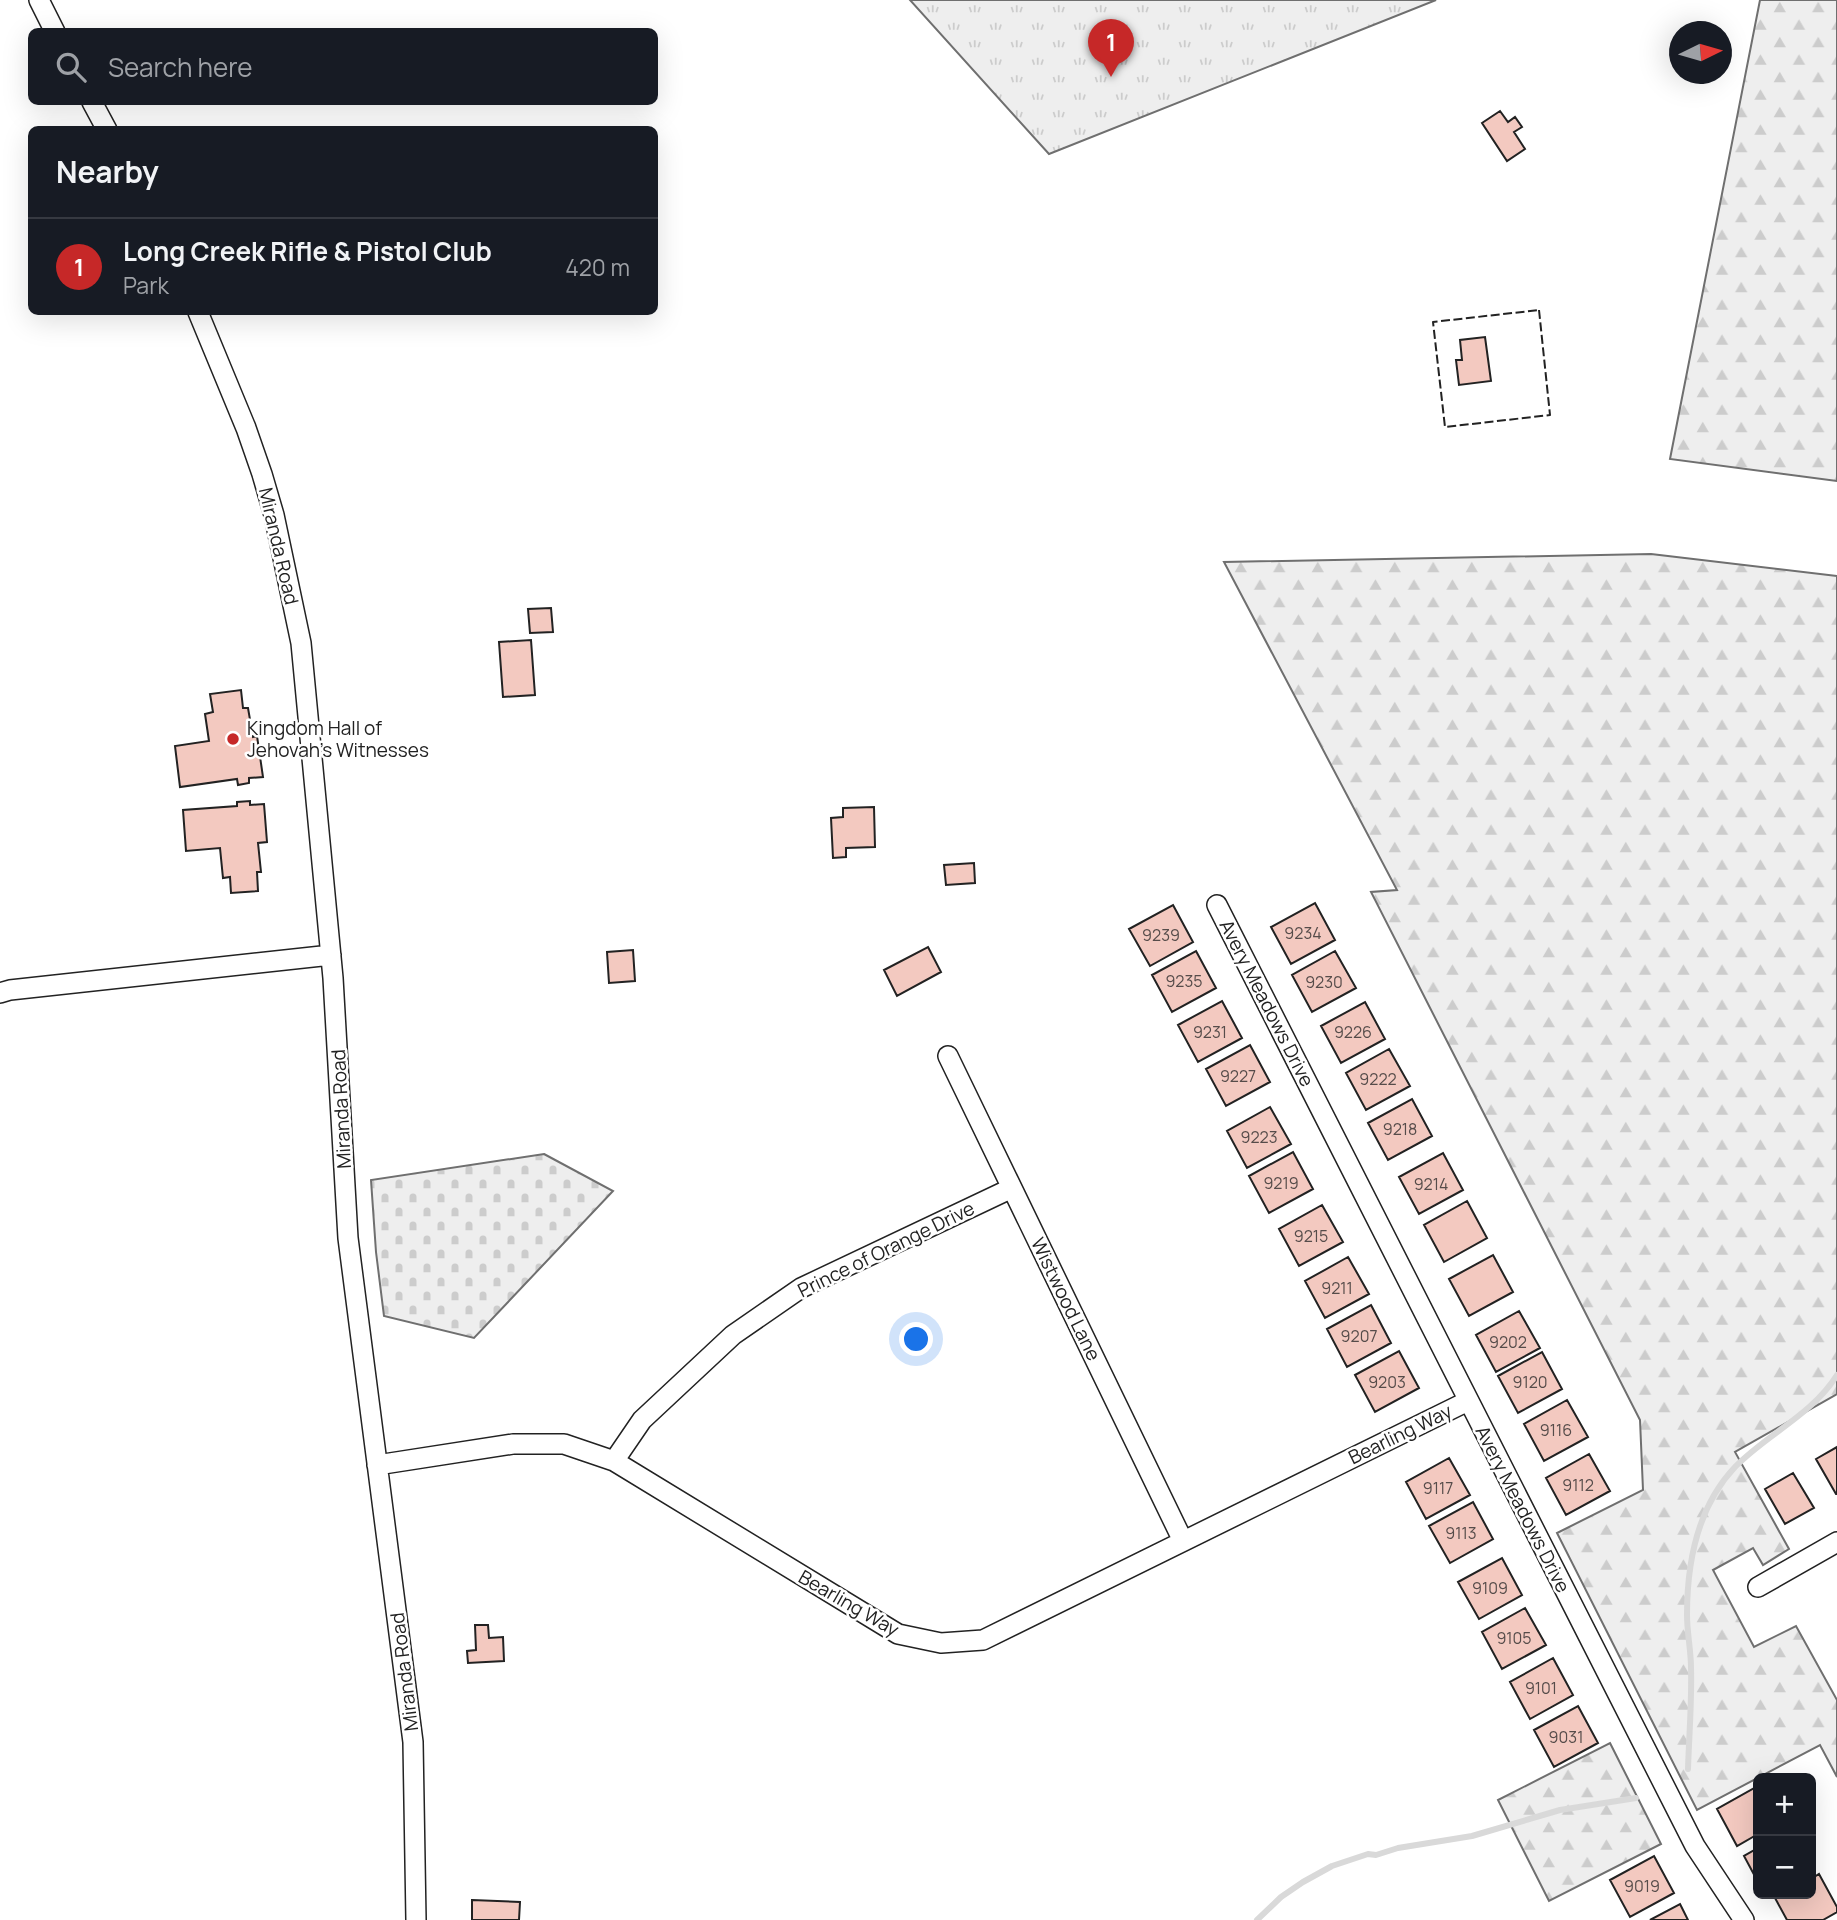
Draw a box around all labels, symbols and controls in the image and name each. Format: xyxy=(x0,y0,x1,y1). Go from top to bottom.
pin: 1 xyxy=(1088,19,1134,77)
north arrow xyxy=(1669,21,1732,84)
search box xyxy=(28,28,658,105)
icon: search xyxy=(52,48,90,86)
text: Search here xyxy=(108,49,253,85)
text: Nearby xyxy=(56,151,159,192)
text: Long Creek Rifle & Pistol Club xyxy=(123,233,492,269)
text: 1 xyxy=(74,251,84,283)
text: 420 m xyxy=(565,251,630,283)
text: Park xyxy=(123,269,169,301)
street label: Miranda Road xyxy=(253,485,305,607)
place label: Kingdom Hall of Jehovah’s Witnesses xyxy=(247,715,429,763)
marker: Kingdom Hall of Jehovah’s Witnesses xyxy=(225,731,241,747)
street label: Avery Meadows Drive xyxy=(1214,915,1320,1091)
house number: 9234 xyxy=(1284,922,1322,944)
house number: 9239 xyxy=(1142,924,1180,946)
house number: 9235 xyxy=(1165,970,1203,992)
house number: 9230 xyxy=(1305,971,1343,993)
house number: 9231 xyxy=(1193,1021,1227,1043)
house number: 9226 xyxy=(1334,1021,1372,1043)
street label: Miranda Road xyxy=(325,1049,357,1169)
house number: 9227 xyxy=(1220,1065,1256,1087)
house number: 9222 xyxy=(1359,1068,1397,1090)
house number: 9218 xyxy=(1383,1118,1417,1140)
house number: 9223 xyxy=(1240,1126,1278,1148)
house number: 9219 xyxy=(1263,1172,1299,1194)
house number: 9214 xyxy=(1414,1173,1448,1195)
street label: Prince of Orange Drive xyxy=(793,1195,979,1303)
house number: 9215 xyxy=(1294,1225,1328,1247)
street label: Wistwood Lane xyxy=(1025,1233,1107,1365)
house number: 9211 xyxy=(1321,1277,1353,1299)
your location xyxy=(899,1322,933,1356)
house number: 9207 xyxy=(1341,1325,1377,1347)
house number: 9202 xyxy=(1489,1331,1527,1353)
house number: 9203 xyxy=(1368,1371,1406,1393)
house number: 9120 xyxy=(1512,1371,1548,1393)
street label: Bearling Way xyxy=(1344,1398,1456,1470)
house number: 9116 xyxy=(1540,1419,1572,1441)
street label: Avery Meadows Drive xyxy=(1470,1421,1576,1597)
house number: 9112 xyxy=(1562,1474,1594,1496)
house number: 9117 xyxy=(1423,1477,1453,1499)
house number: 9113 xyxy=(1445,1522,1477,1544)
street label: Bearling Way xyxy=(794,1564,904,1642)
house number: 9109 xyxy=(1472,1577,1508,1599)
street label: Miranda Road xyxy=(384,1611,424,1733)
house number: 9105 xyxy=(1496,1627,1532,1649)
house number: 9101 xyxy=(1525,1677,1557,1699)
house number: 9031 xyxy=(1549,1726,1583,1748)
map controls xyxy=(1753,1773,1816,1899)
button: + xyxy=(1753,1773,1816,1836)
button: − xyxy=(1753,1836,1816,1899)
house number: 9019 xyxy=(1624,1875,1660,1897)

